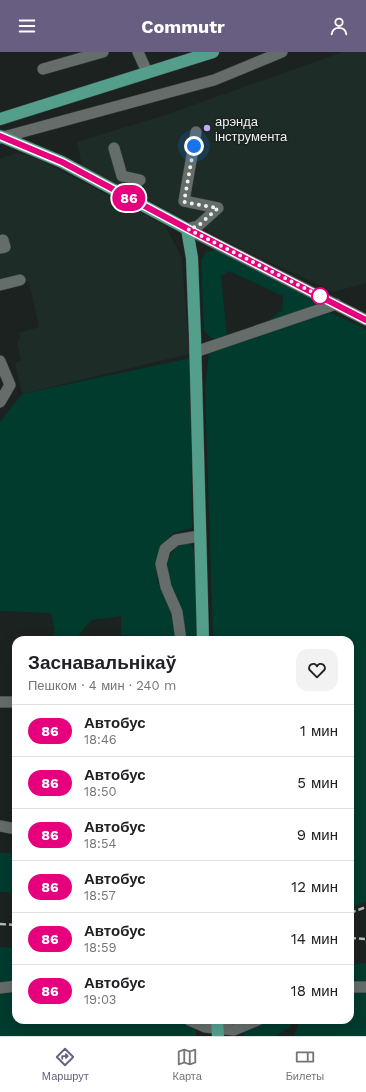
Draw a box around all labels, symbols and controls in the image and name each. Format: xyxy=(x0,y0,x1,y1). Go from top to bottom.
icon: menu xyxy=(16,15,38,37)
icon: person xyxy=(328,15,350,37)
text: Commutr xyxy=(141,16,225,37)
place label: арэнда інструмента xyxy=(215,114,288,144)
marker: арэнда інструмента xyxy=(202,123,212,133)
your location xyxy=(184,136,204,156)
line badge: 86 xyxy=(111,185,147,211)
text: 86 xyxy=(120,190,138,206)
unlabelled marker xyxy=(311,287,329,305)
button: heart xyxy=(296,649,338,691)
text: Заснавальнікаў xyxy=(28,651,176,674)
text: Пешком · 4 мин · 240 m xyxy=(28,678,176,693)
text: Автобус xyxy=(84,714,146,732)
text: 1 мин xyxy=(300,722,338,740)
text: 86 xyxy=(41,723,59,739)
text: 18:46 xyxy=(84,732,117,747)
text: Автобус xyxy=(84,766,146,784)
text: 5 мин xyxy=(297,774,338,792)
text: 86 xyxy=(41,775,59,791)
text: 18:50 xyxy=(84,784,117,799)
text: Автобус xyxy=(84,818,146,836)
text: 9 мин xyxy=(297,826,338,844)
text: 86 xyxy=(41,827,59,843)
text: 18:54 xyxy=(84,836,116,851)
text: Автобус xyxy=(84,870,146,888)
text: 12 мин xyxy=(291,878,338,896)
text: 86 xyxy=(41,879,59,895)
text: 18:57 xyxy=(84,888,116,903)
text: Автобус xyxy=(84,922,146,940)
text: 14 мин xyxy=(291,930,338,948)
text: 86 xyxy=(41,931,59,947)
text: 18:59 xyxy=(84,940,117,955)
text: Автобус xyxy=(84,974,146,992)
text: 18 мин xyxy=(291,982,338,1000)
text: 86 xyxy=(41,983,59,999)
text: 19:03 xyxy=(84,992,116,1007)
tab: Маршрут xyxy=(42,1046,89,1083)
tab: Карта xyxy=(172,1046,202,1083)
tab: Билеты xyxy=(286,1046,324,1083)

